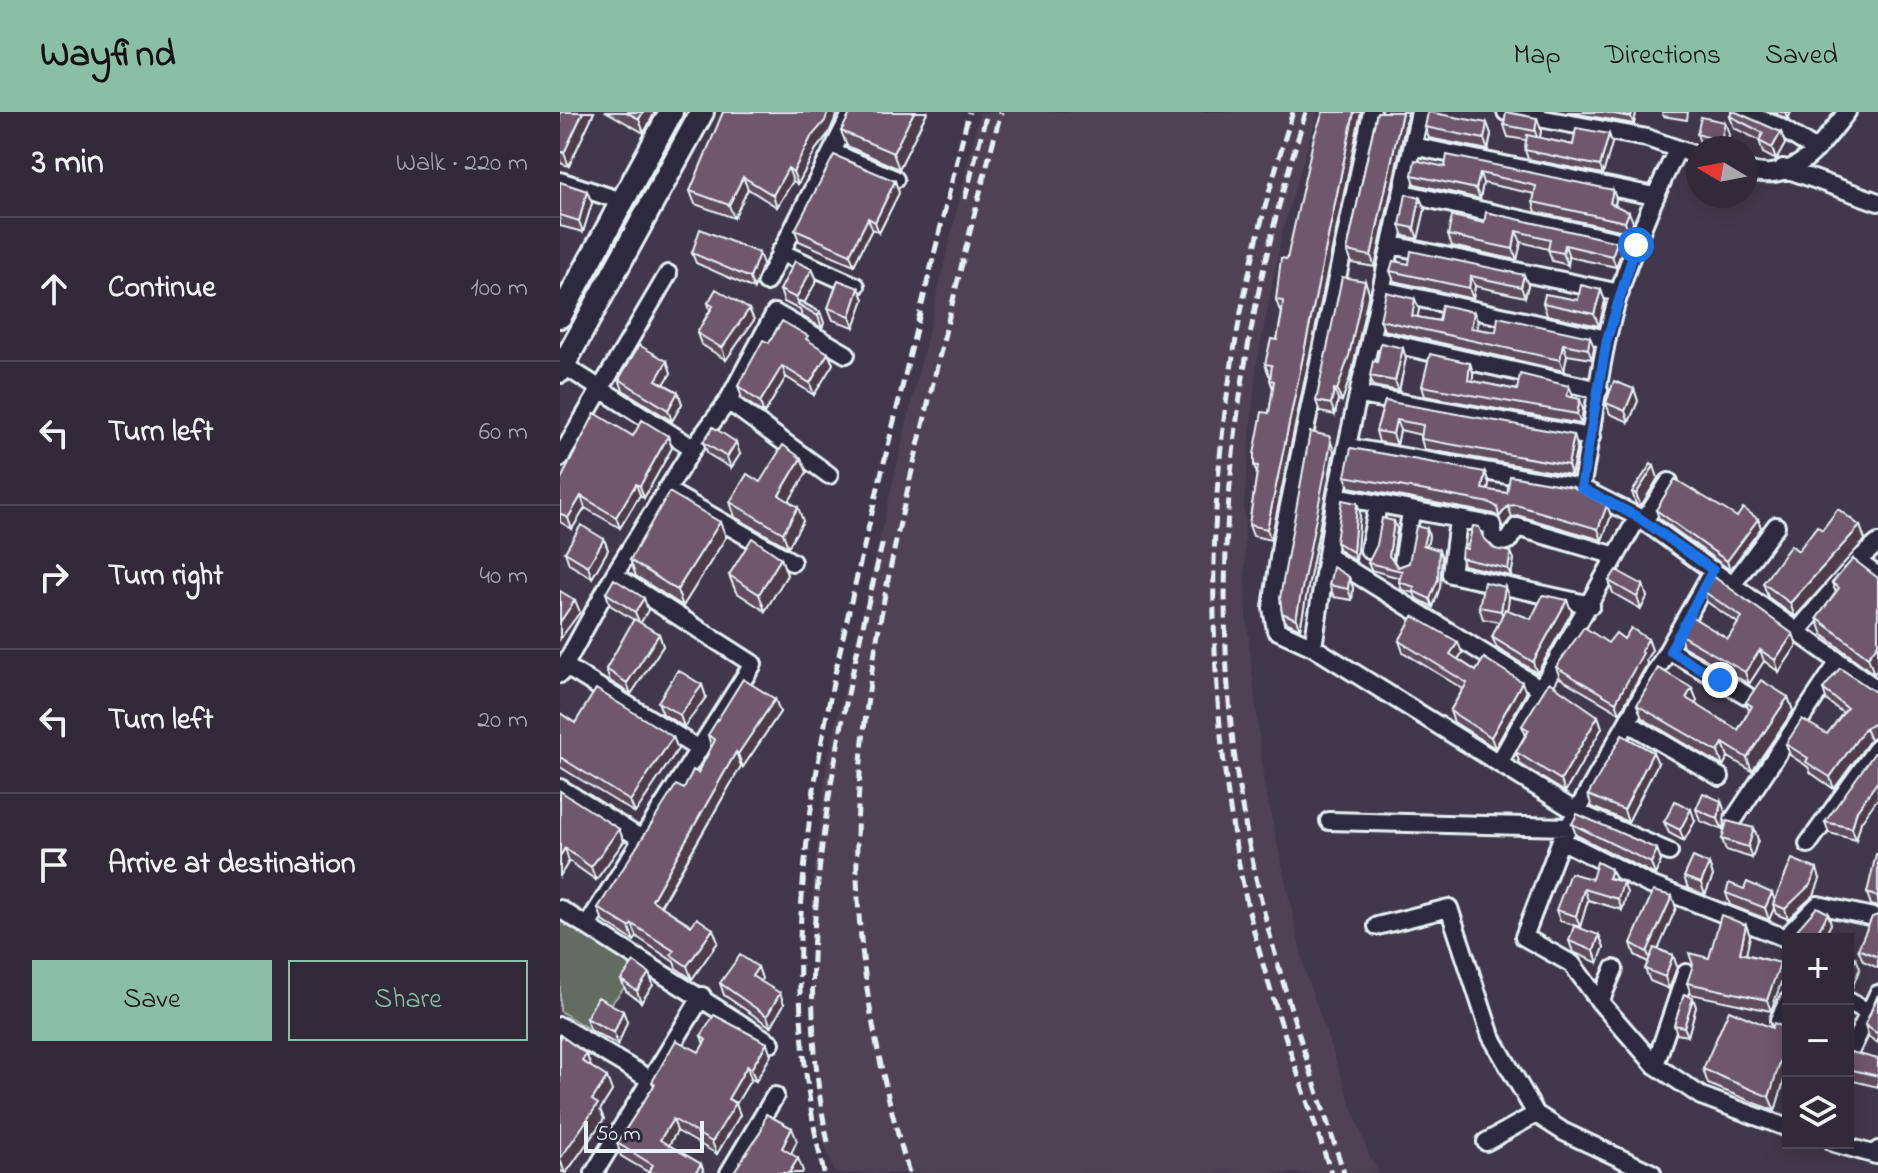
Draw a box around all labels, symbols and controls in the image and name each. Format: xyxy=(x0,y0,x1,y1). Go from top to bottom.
text: Wayfind xyxy=(40,28,176,84)
text: Map xyxy=(1513,36,1561,77)
text: Directions xyxy=(1605,36,1721,77)
text: Saved xyxy=(1765,36,1838,77)
north arrow xyxy=(1686,136,1758,208)
text: 3 min xyxy=(32,139,104,189)
text: Walk · 220 m xyxy=(396,145,528,183)
route start xyxy=(1618,227,1654,263)
icon: ahead xyxy=(32,267,76,311)
text: Continue xyxy=(108,267,216,311)
text: 100 m xyxy=(471,270,528,308)
icon: left xyxy=(32,411,76,455)
text: Turn left xyxy=(108,411,213,455)
text: 60 m xyxy=(479,414,528,452)
icon: right xyxy=(32,555,76,599)
text: Turn right xyxy=(108,555,223,599)
text: 40 m xyxy=(479,558,528,596)
route end xyxy=(1702,662,1738,698)
icon: left xyxy=(32,699,76,743)
text: Turn left xyxy=(108,699,213,743)
text: 20 m xyxy=(477,702,528,740)
icon: arrive xyxy=(32,843,76,887)
text: Arrive at destination xyxy=(108,843,356,887)
map controls xyxy=(1782,933,1854,1149)
button: + xyxy=(1782,933,1854,1005)
button: Save xyxy=(32,960,272,1041)
button: Share xyxy=(288,960,528,1041)
button: − xyxy=(1782,1005,1854,1077)
button: layers xyxy=(1782,1077,1854,1149)
scale bar xyxy=(584,1117,704,1153)
text: 50 m xyxy=(596,1119,641,1151)

